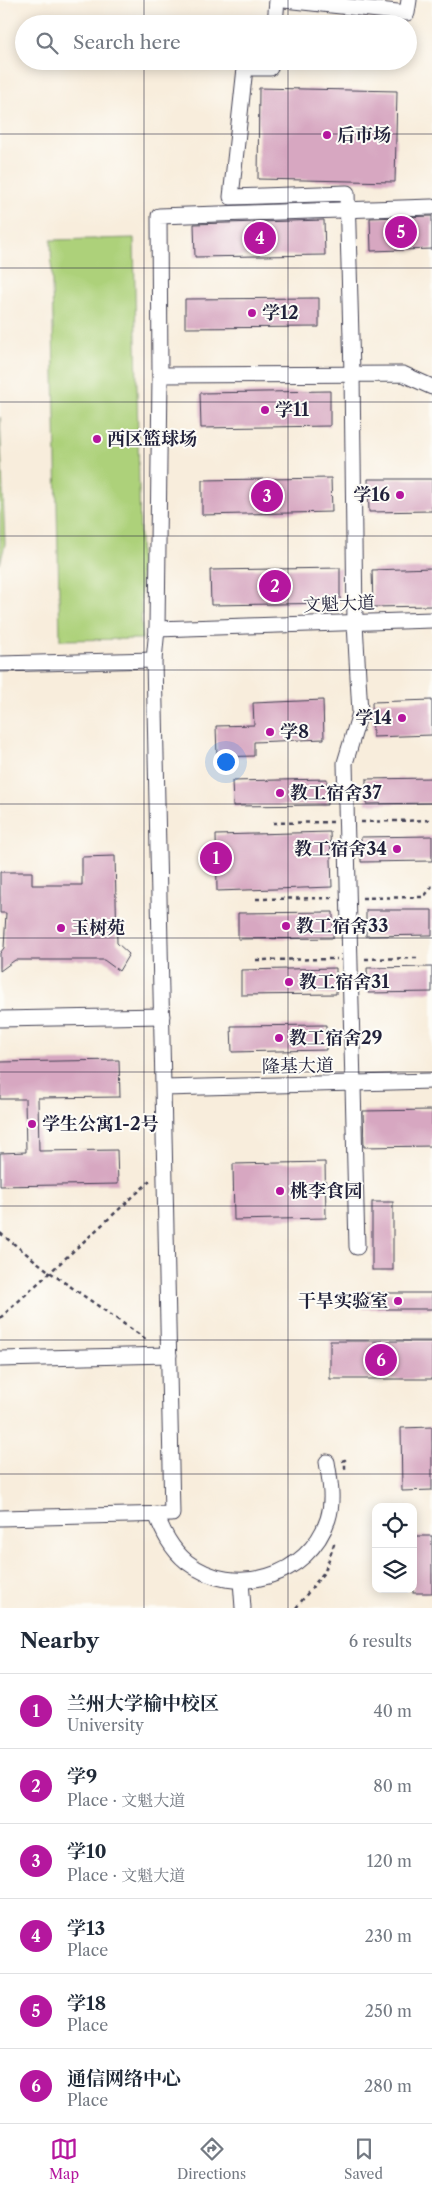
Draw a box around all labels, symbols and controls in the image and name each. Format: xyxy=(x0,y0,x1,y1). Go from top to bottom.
search box xyxy=(15,15,417,70)
icon: search xyxy=(33,29,61,57)
text: Search here xyxy=(73,31,181,54)
place label: 后市场 xyxy=(337,124,391,146)
marker: 后市场 xyxy=(321,129,333,141)
pin: 5 xyxy=(385,213,417,251)
pin: 4 xyxy=(244,219,276,257)
place label: 学12 xyxy=(262,302,299,324)
marker: 学12 xyxy=(246,307,258,319)
place label: 学11 xyxy=(275,399,309,421)
marker: 学11 xyxy=(259,404,271,416)
place label: 西区篮球场 xyxy=(107,428,197,450)
marker: 西区篮球场 xyxy=(91,433,103,445)
pin: 3 xyxy=(251,477,283,515)
place label: 学16 xyxy=(353,484,390,506)
marker: 学16 xyxy=(394,489,406,501)
pin: 2 xyxy=(259,567,291,605)
street label: 文魁大道 xyxy=(303,592,375,616)
place label: 学14 xyxy=(355,707,392,729)
marker: 学14 xyxy=(396,712,408,724)
place label: 学8 xyxy=(280,721,309,743)
marker: 学8 xyxy=(264,726,276,738)
your location xyxy=(213,749,239,775)
place label: 教工宿舍37 xyxy=(290,782,382,804)
marker: 教工宿舍37 xyxy=(274,787,286,799)
place label: 教工宿舍34 xyxy=(294,838,387,860)
pin: 1 xyxy=(200,839,232,877)
marker: 教工宿舍34 xyxy=(391,843,403,855)
place label: 教工宿舍33 xyxy=(296,915,388,937)
place label: 玉树苑 xyxy=(71,917,125,939)
marker: 教工宿舍33 xyxy=(280,920,292,932)
marker: 玉树苑 xyxy=(55,922,67,934)
place label: 教工宿舍31 xyxy=(299,971,389,993)
marker: 教工宿舍31 xyxy=(283,976,295,988)
place label: 教工宿舍29 xyxy=(289,1027,382,1049)
marker: 教工宿舍29 xyxy=(273,1032,285,1044)
street label: 隆基大道 xyxy=(262,1054,334,1078)
place label: 学生公寓1-2号 xyxy=(42,1113,159,1135)
marker: 学生公寓1-2号 xyxy=(26,1118,38,1130)
place label: 桃李食园 xyxy=(290,1180,362,1202)
marker: 桃李食园 xyxy=(274,1185,286,1197)
place label: 干旱实验室 xyxy=(298,1290,388,1312)
marker: 干旱实验室 xyxy=(392,1295,404,1307)
pin: 6 xyxy=(365,1341,397,1379)
map controls xyxy=(372,1503,417,1593)
button: locate xyxy=(372,1503,417,1548)
button: layers xyxy=(372,1548,417,1593)
text: Nearby xyxy=(20,1628,99,1653)
text: 6 results xyxy=(349,1631,412,1651)
text: 兰州大学榆中校区 xyxy=(67,1692,219,1715)
text: 1 xyxy=(32,1701,40,1721)
text: 40 m xyxy=(373,1701,412,1721)
text: University xyxy=(67,1715,144,1735)
text: 学9 xyxy=(67,1765,97,1788)
text: 2 xyxy=(31,1776,41,1796)
text: 80 m xyxy=(373,1776,412,1796)
text: Place · 文魁大道 xyxy=(67,1790,185,1810)
text: 学10 xyxy=(67,1840,106,1863)
text: 3 xyxy=(31,1851,41,1871)
text: 120 m xyxy=(367,1851,412,1871)
text: Place · 文魁大道 xyxy=(67,1865,185,1885)
text: 学13 xyxy=(67,1917,105,1940)
text: 4 xyxy=(31,1926,41,1946)
text: 230 m xyxy=(365,1926,412,1946)
text: Place xyxy=(67,1940,108,1960)
text: 学18 xyxy=(67,1992,106,2015)
text: 5 xyxy=(32,2001,40,2021)
text: 250 m xyxy=(365,2001,412,2021)
text: Place xyxy=(67,2015,108,2035)
text: 通信网络中心 xyxy=(67,2067,181,2090)
text: 6 xyxy=(31,2076,41,2096)
text: 280 m xyxy=(364,2076,412,2096)
text: Place xyxy=(67,2090,108,2110)
tab: Map xyxy=(49,2135,79,2183)
tab: Directions xyxy=(177,2135,246,2183)
tab: Saved xyxy=(344,2135,383,2183)

